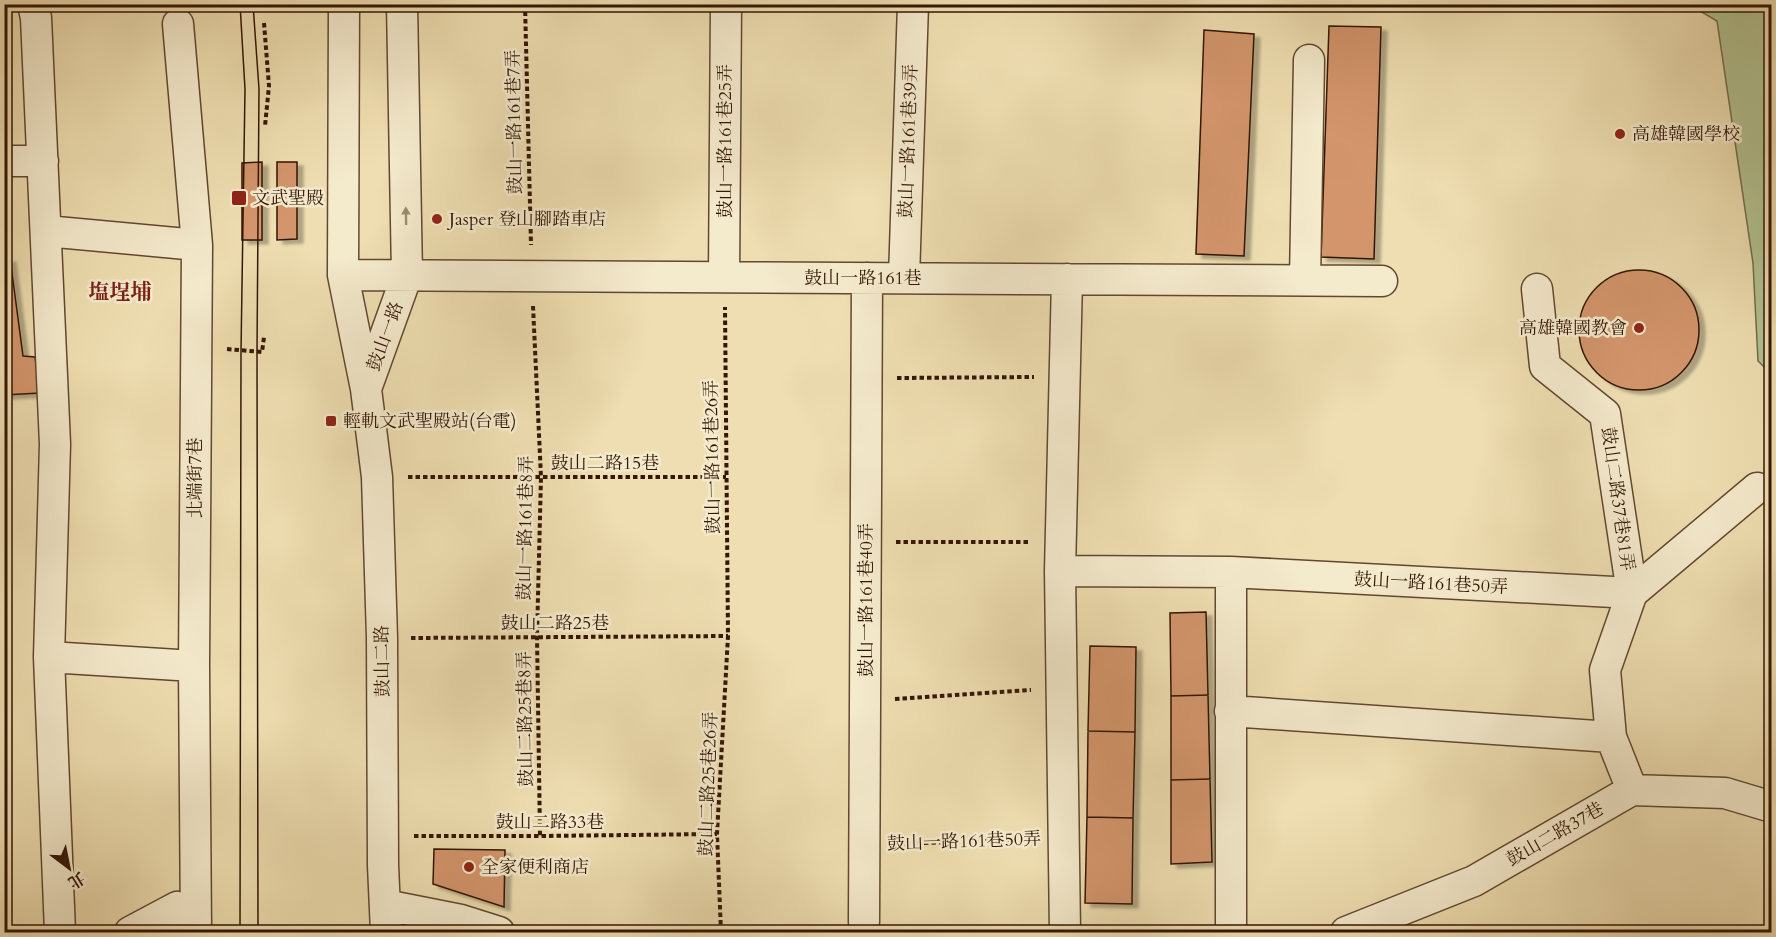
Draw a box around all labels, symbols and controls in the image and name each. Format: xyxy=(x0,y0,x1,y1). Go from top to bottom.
street label: 鼓山一路161巷7弄 xyxy=(501,49,528,195)
street label: 鼓山一路161巷25弄 xyxy=(713,64,738,218)
street label: 鼓山一路161巷39弄 xyxy=(893,64,924,218)
place label: 高雄韓國學校 xyxy=(1632,122,1740,147)
marker: 高雄韓國學校 xyxy=(1613,127,1627,141)
place label: 文武聖殿 xyxy=(252,186,324,211)
marker: 文武聖殿 xyxy=(230,189,248,207)
one-way arrow xyxy=(401,207,411,226)
place label: Jasper 登山腳踏車店 xyxy=(446,207,606,232)
marker: Jasper 登山腳踏車店 xyxy=(430,212,444,226)
street label: 鼓山一路161巷 xyxy=(804,266,922,291)
district label: 塩埕埔 xyxy=(89,278,152,307)
street label: 鼓山一路 xyxy=(361,298,410,374)
place label: 高雄韓國教會 xyxy=(1519,316,1627,341)
marker: 高雄韓國教會 xyxy=(1632,321,1646,335)
street label: 鼓山一路161巷26弄 xyxy=(699,380,726,534)
place label: 輕軌文武聖殿站(台電) xyxy=(343,409,516,434)
marker: 輕軌文武聖殿站(台電) xyxy=(324,414,338,428)
street label: 鼓山二路37巷81弄 xyxy=(1595,426,1640,573)
street label: 北端街7巷 xyxy=(183,437,208,519)
street label: 鼓山二路15巷 xyxy=(551,451,659,476)
street label: 鼓山一路161巷8弄 xyxy=(512,455,539,601)
street label: 鼓山一路161巷40弄 xyxy=(854,523,879,677)
street label: 鼓山一路161巷50弄 xyxy=(1353,567,1509,600)
street label: 鼓山二路25巷 xyxy=(501,611,609,636)
street label: 鼓山二路 xyxy=(369,625,396,697)
street label: 鼓山二路25巷8弄 xyxy=(512,651,539,787)
street label: 鼓山二路25巷26弄 xyxy=(693,711,724,857)
street label: 鼓山二路37巷 xyxy=(1502,796,1608,872)
street label: 鼓山二路33巷 xyxy=(496,810,604,835)
street label: 鼓山一路161巷50弄 xyxy=(887,826,1041,857)
north arrow xyxy=(39,838,99,898)
place label: 全家便利商店 xyxy=(481,855,589,880)
marker: 全家便利商店 xyxy=(462,860,476,874)
text: 北 xyxy=(64,866,89,893)

